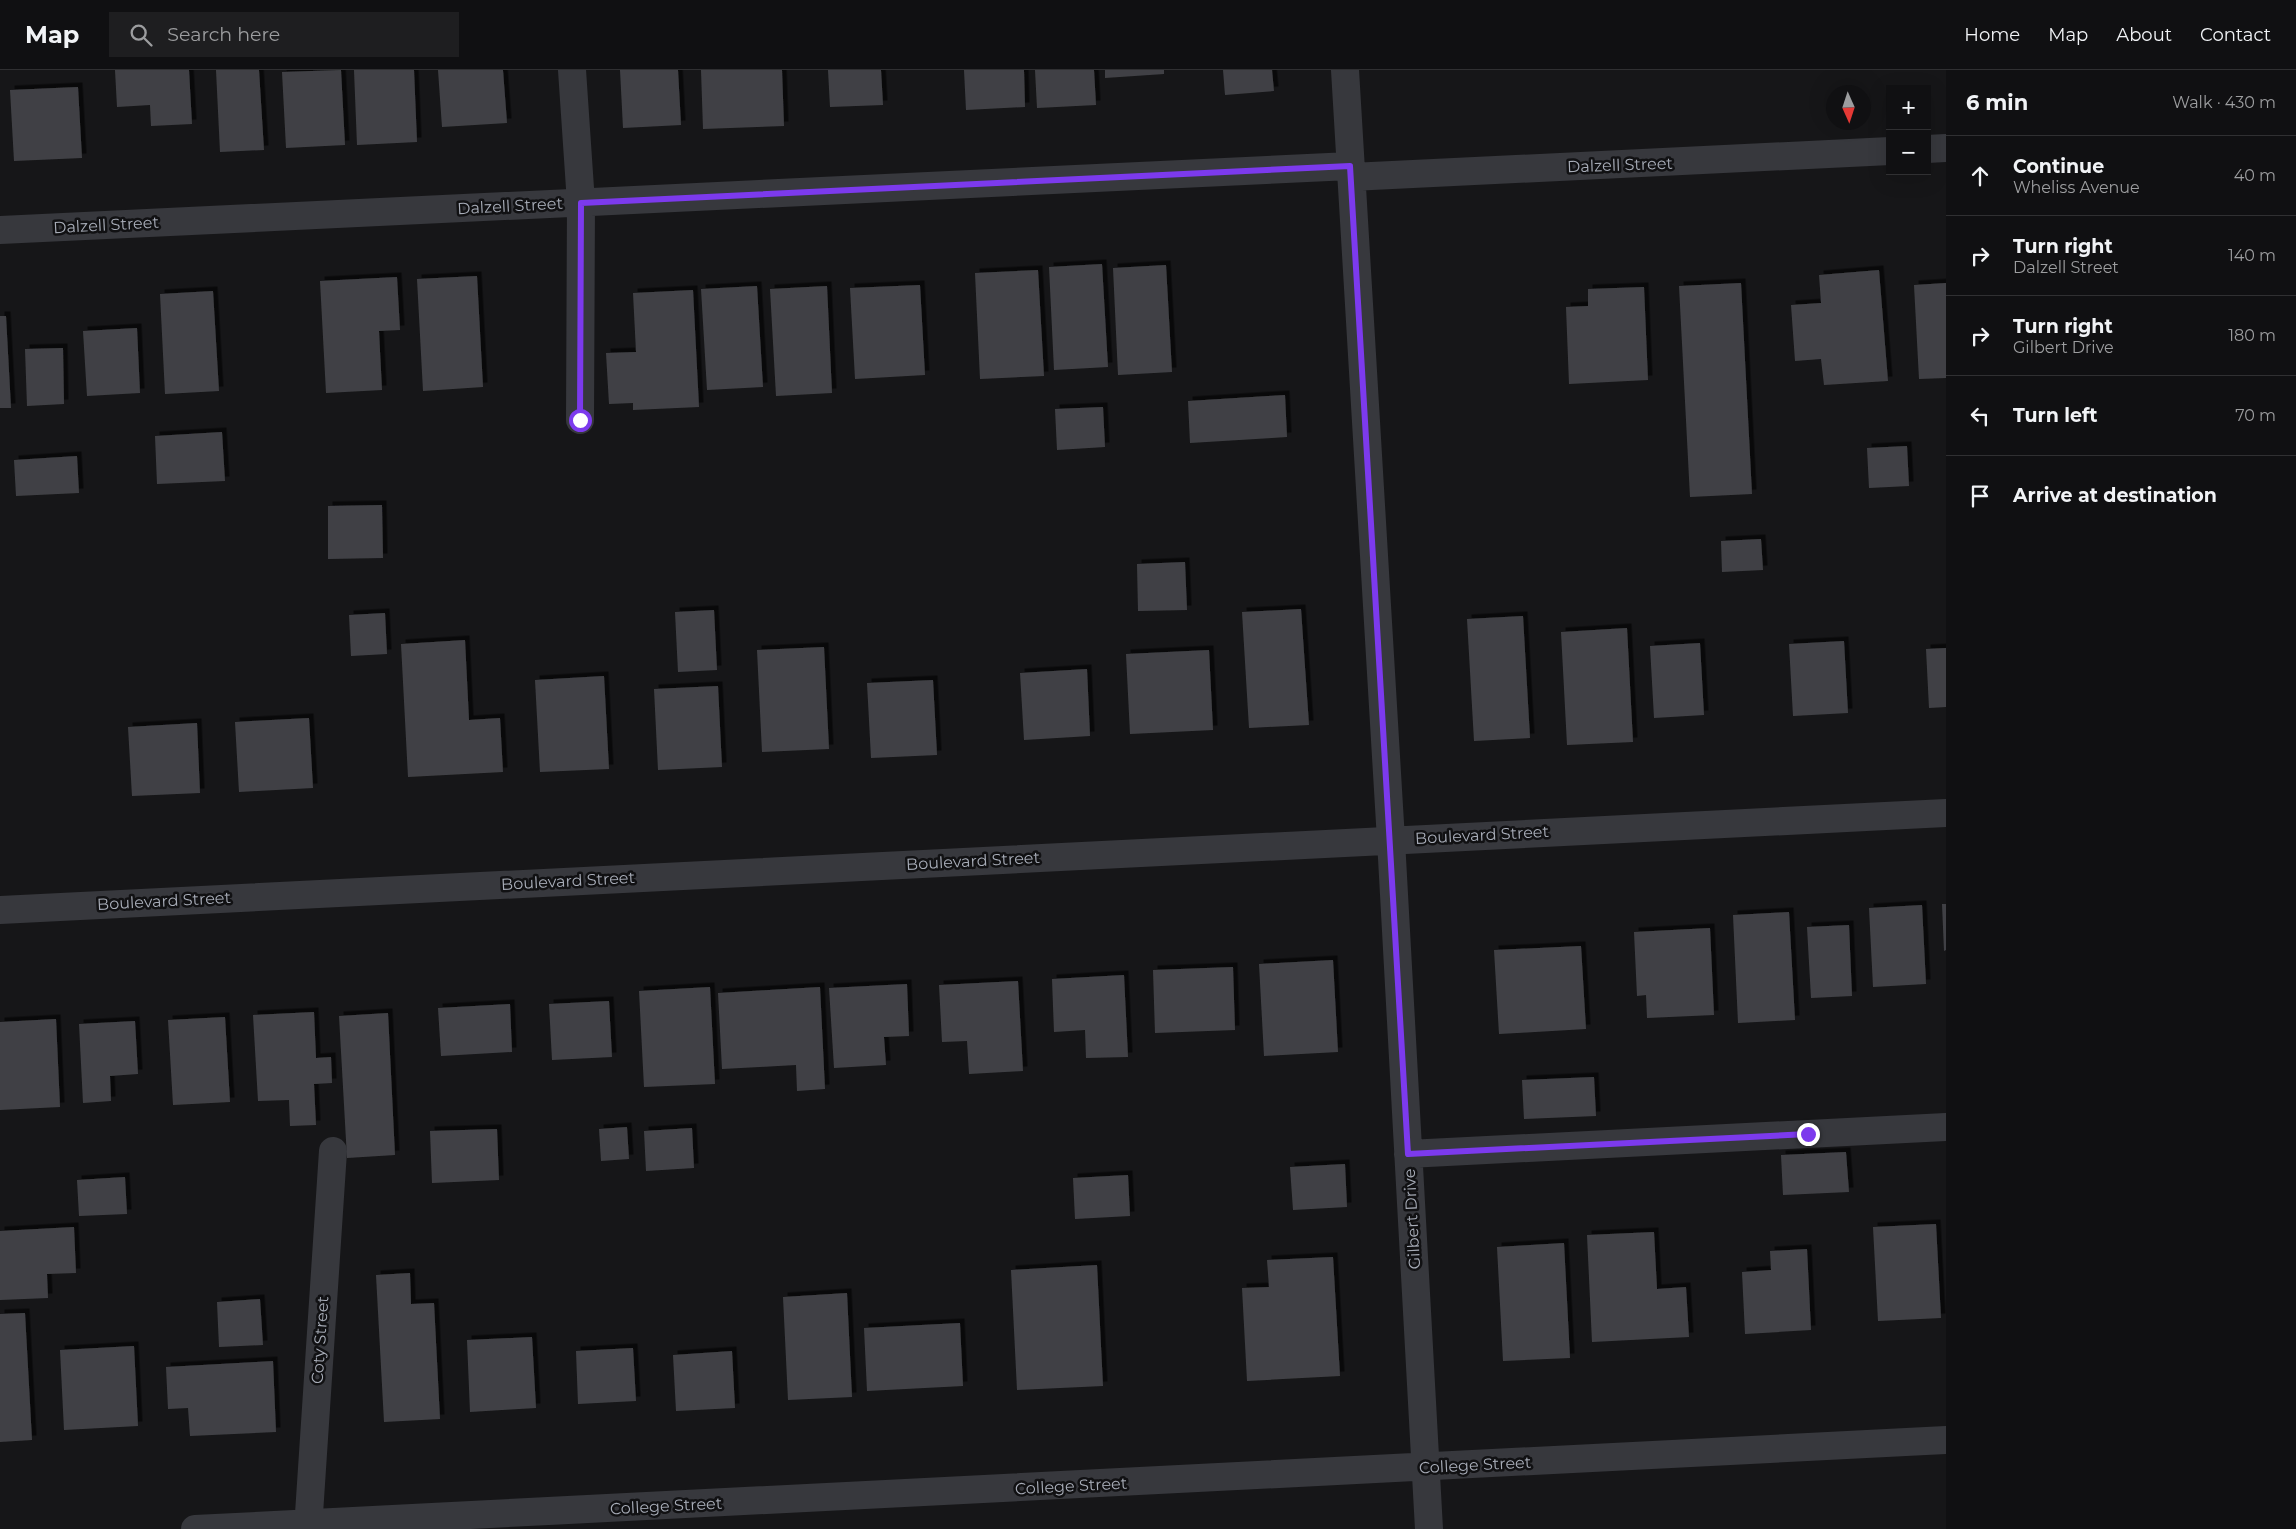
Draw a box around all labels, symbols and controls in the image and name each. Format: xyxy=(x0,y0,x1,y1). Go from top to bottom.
search box xyxy=(109,12,459,57)
text: Map xyxy=(25,20,79,49)
icon: search xyxy=(127,21,155,49)
text: Search here xyxy=(167,23,280,46)
text: Home xyxy=(1964,24,2020,46)
text: Map xyxy=(2048,24,2088,46)
text: About xyxy=(2116,24,2172,46)
text: Contact xyxy=(2200,24,2271,46)
north arrow xyxy=(1826,85,1871,130)
map controls xyxy=(1886,85,1931,175)
button: + xyxy=(1886,85,1931,130)
text: 6 min xyxy=(1966,90,2028,115)
text: Walk · 430 m xyxy=(2172,93,2276,112)
button: − xyxy=(1886,130,1931,175)
street label: Dalzell Street xyxy=(1567,154,1674,176)
text: Continue xyxy=(2013,155,2104,178)
icon: ahead xyxy=(1966,162,1994,190)
text: 40 m xyxy=(2234,166,2276,185)
text: Wheliss Avenue xyxy=(2013,178,2140,197)
street label: Dalzell Street xyxy=(457,194,564,218)
street label: Dalzell Street xyxy=(53,213,160,237)
text: Turn right xyxy=(2013,235,2113,258)
icon: right xyxy=(1966,242,1994,270)
text: 140 m xyxy=(2228,246,2276,265)
text: Dalzell Street xyxy=(2013,258,2119,277)
text: Turn right xyxy=(2013,315,2113,338)
icon: right xyxy=(1966,322,1994,350)
text: 180 m xyxy=(2228,326,2276,345)
text: Gilbert Drive xyxy=(2013,338,2114,357)
icon: left xyxy=(1966,402,1994,430)
text: Turn left xyxy=(2013,404,2098,427)
text: 70 m xyxy=(2235,406,2276,425)
route start xyxy=(569,409,592,432)
icon: arrive xyxy=(1966,482,1994,510)
text: Arrive at destination xyxy=(2013,484,2217,507)
street label: Boulevard Street xyxy=(1415,822,1550,848)
street label: Boulevard Street xyxy=(906,848,1041,874)
street label: Boulevard Street xyxy=(501,868,636,894)
street label: Boulevard Street xyxy=(97,888,232,914)
route end xyxy=(1797,1123,1820,1146)
street label: Gilbert Drive xyxy=(1400,1168,1424,1270)
street label: Coty Street xyxy=(307,1295,333,1385)
street label: College Street xyxy=(1418,1453,1532,1477)
street label: College Street xyxy=(1014,1474,1128,1498)
street label: College Street xyxy=(609,1494,723,1518)

